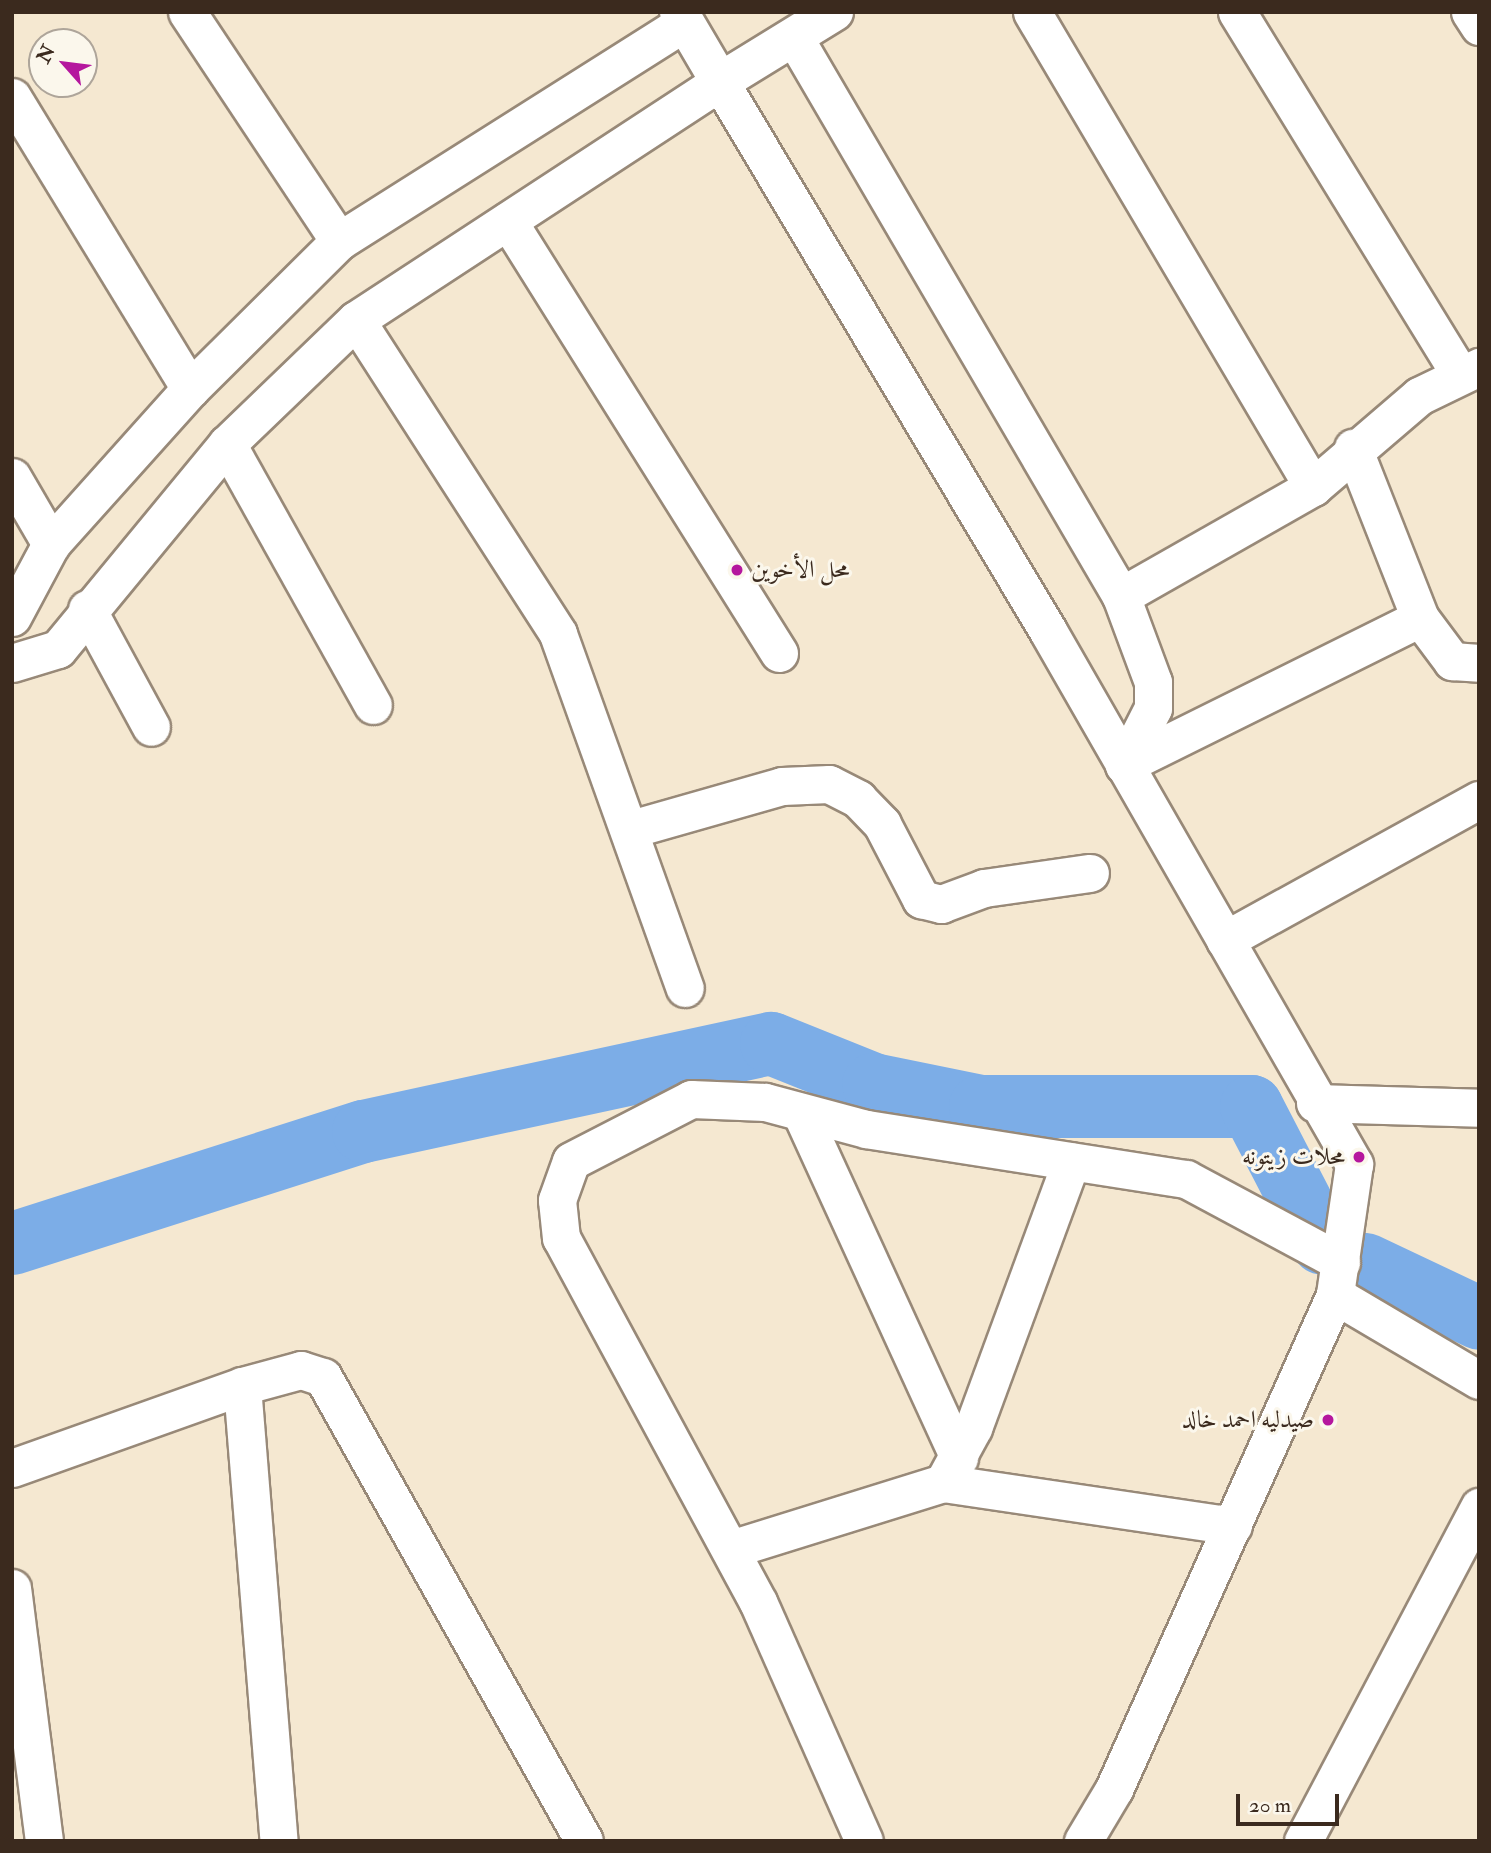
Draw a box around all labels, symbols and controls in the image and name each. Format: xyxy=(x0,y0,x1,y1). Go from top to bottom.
north arrow xyxy=(28,28,98,98)
text: N xyxy=(32,41,61,67)
place label: محل الأخوين xyxy=(751,556,850,584)
marker: محل الأخوين xyxy=(729,562,745,578)
place label: محلات زيتونه xyxy=(1242,1143,1345,1171)
marker: محلات زيتونه xyxy=(1351,1149,1367,1165)
place label: صيدليه احمد خالد xyxy=(1182,1406,1314,1434)
marker: صيدليه احمد خالد xyxy=(1320,1412,1336,1428)
scale bar xyxy=(1239,1780,1342,1824)
text: 20 m xyxy=(1249,1792,1291,1819)

